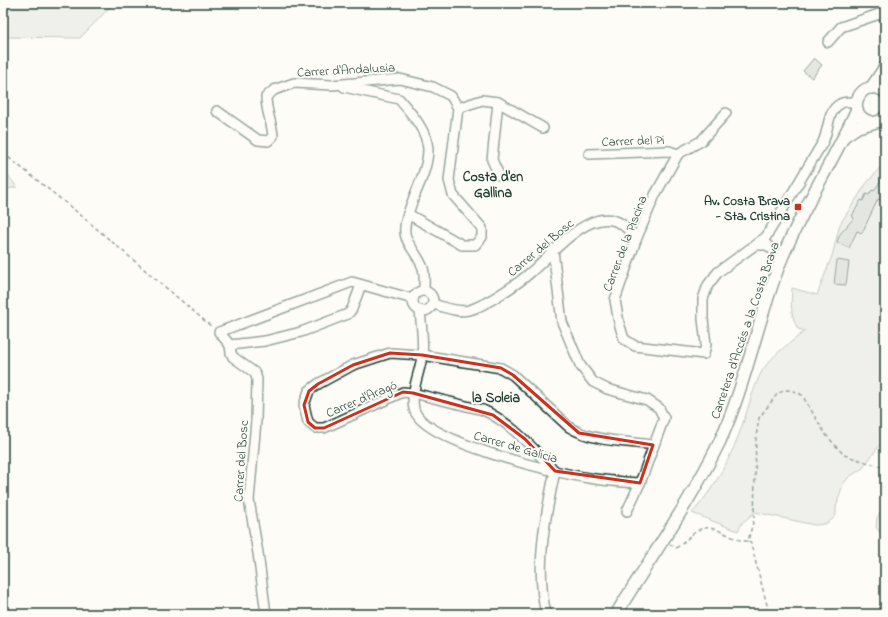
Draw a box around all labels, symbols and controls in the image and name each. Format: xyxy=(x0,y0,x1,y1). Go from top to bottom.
street label: Carrer d'Andalusia xyxy=(297,58,396,83)
street label: Carrer del Pi xyxy=(601,131,665,152)
district label: Costa d'en Gallina xyxy=(463,167,523,204)
place label: Av. Costa Brava - Sta. Cristina xyxy=(704,192,790,226)
street label: Carrer de la Piscina xyxy=(598,193,652,294)
marker: Av. Costa Brava - Sta. Cristina xyxy=(793,202,803,212)
street label: Carrer del Bosc xyxy=(504,214,579,282)
street label: Carretera d'Accés a la Costa Brava xyxy=(706,239,785,422)
street label: Carrer d'Aragó xyxy=(323,376,401,424)
district label: la Soleia xyxy=(472,388,520,409)
street label: Carrer del Bosc xyxy=(229,419,254,503)
street label: Carrer de Galícia xyxy=(471,426,560,468)

